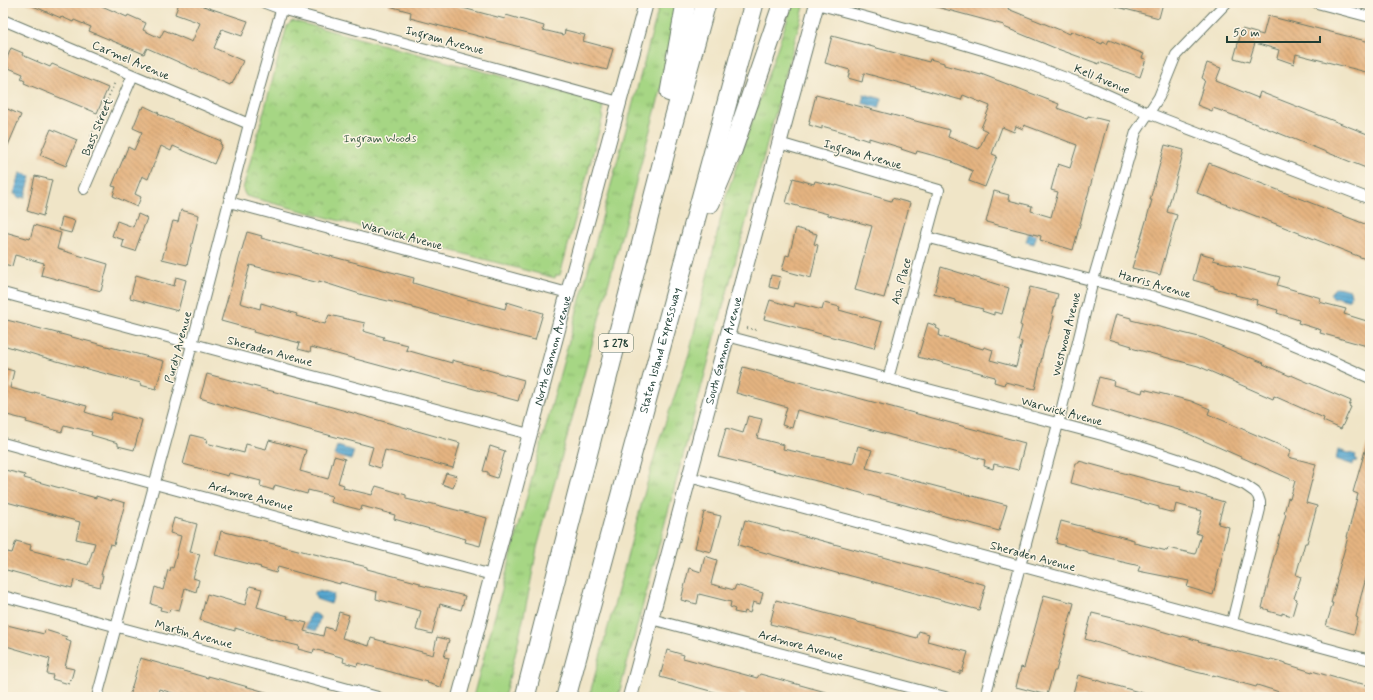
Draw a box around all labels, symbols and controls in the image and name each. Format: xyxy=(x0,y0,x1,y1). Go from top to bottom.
scale bar xyxy=(1227,18,1320,44)
street label: Ingram Avenue xyxy=(403,23,486,60)
text: 50 m xyxy=(1233,25,1260,41)
street label: Carmel Avenue xyxy=(89,37,172,85)
street label: Kell Avenue xyxy=(1071,61,1132,99)
street label: Bass Street xyxy=(79,96,117,159)
park label: Ingram Woods xyxy=(344,131,417,148)
street label: Ingram Avenue xyxy=(821,136,904,175)
street label: Warwick Avenue xyxy=(359,217,445,255)
street label: Ash Place xyxy=(888,256,916,306)
street label: Harris Avenue xyxy=(1117,267,1193,303)
street label: Staten Island Expressway xyxy=(636,286,685,415)
street label: Westwood Avenue xyxy=(1049,290,1085,378)
street label: North Gannon Avenue xyxy=(531,293,576,407)
street label: South Gannon Avenue xyxy=(702,294,747,407)
street label: Purdy Avenue xyxy=(162,309,196,385)
street label: Sheraden Avenue xyxy=(225,333,314,371)
road number: I 278 xyxy=(599,334,633,352)
street label: Warwick Avenue xyxy=(1019,393,1105,431)
street label: Ardmore Avenue xyxy=(206,478,295,516)
street label: Sheraden Avenue xyxy=(988,538,1077,576)
street label: Martin Avenue xyxy=(153,617,235,653)
street label: Ardmore Avenue xyxy=(756,627,845,665)

